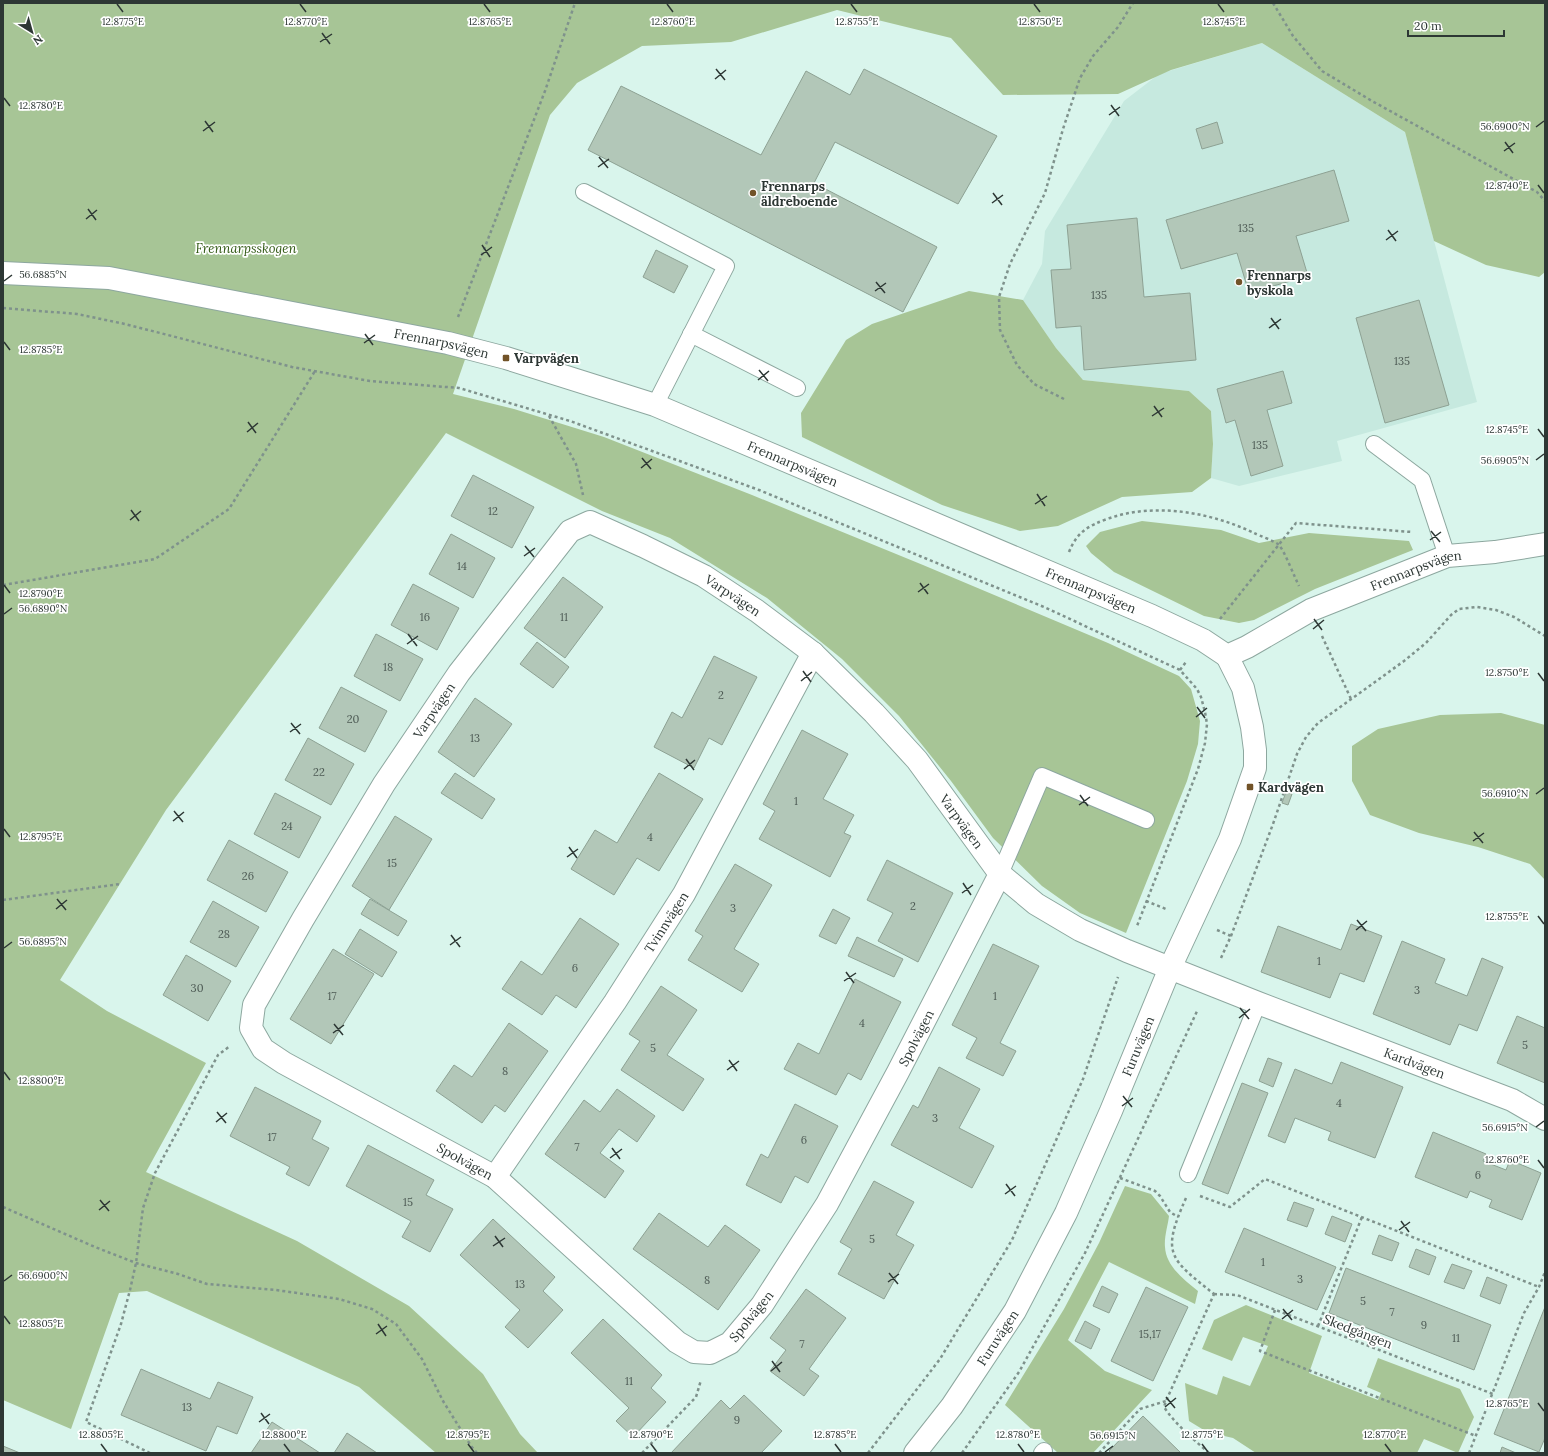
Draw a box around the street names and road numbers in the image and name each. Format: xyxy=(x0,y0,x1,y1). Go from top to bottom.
street label: Frennarpsvägen xyxy=(393,325,491,362)
street label: Frennarpsvägen xyxy=(745,437,840,491)
street label: Frennarpsvägen xyxy=(1368,547,1462,595)
street label: Frennarpsvägen xyxy=(1043,564,1139,617)
street label: Varpvägen xyxy=(701,570,764,620)
street label: Varpvägen xyxy=(409,679,459,742)
street label: Varpvägen xyxy=(935,790,987,852)
street label: Tvinnvägen xyxy=(641,888,692,956)
street label: Spolvägen xyxy=(895,1007,938,1069)
street label: Furuvägen xyxy=(1118,1014,1158,1079)
street label: Kardvägen xyxy=(1381,1044,1447,1083)
street label: Spolvägen xyxy=(434,1139,496,1184)
street label: Spolvägen xyxy=(725,1287,777,1346)
street label: Furuvägen xyxy=(973,1307,1022,1369)
street label: Skedgången xyxy=(1321,1310,1395,1352)

